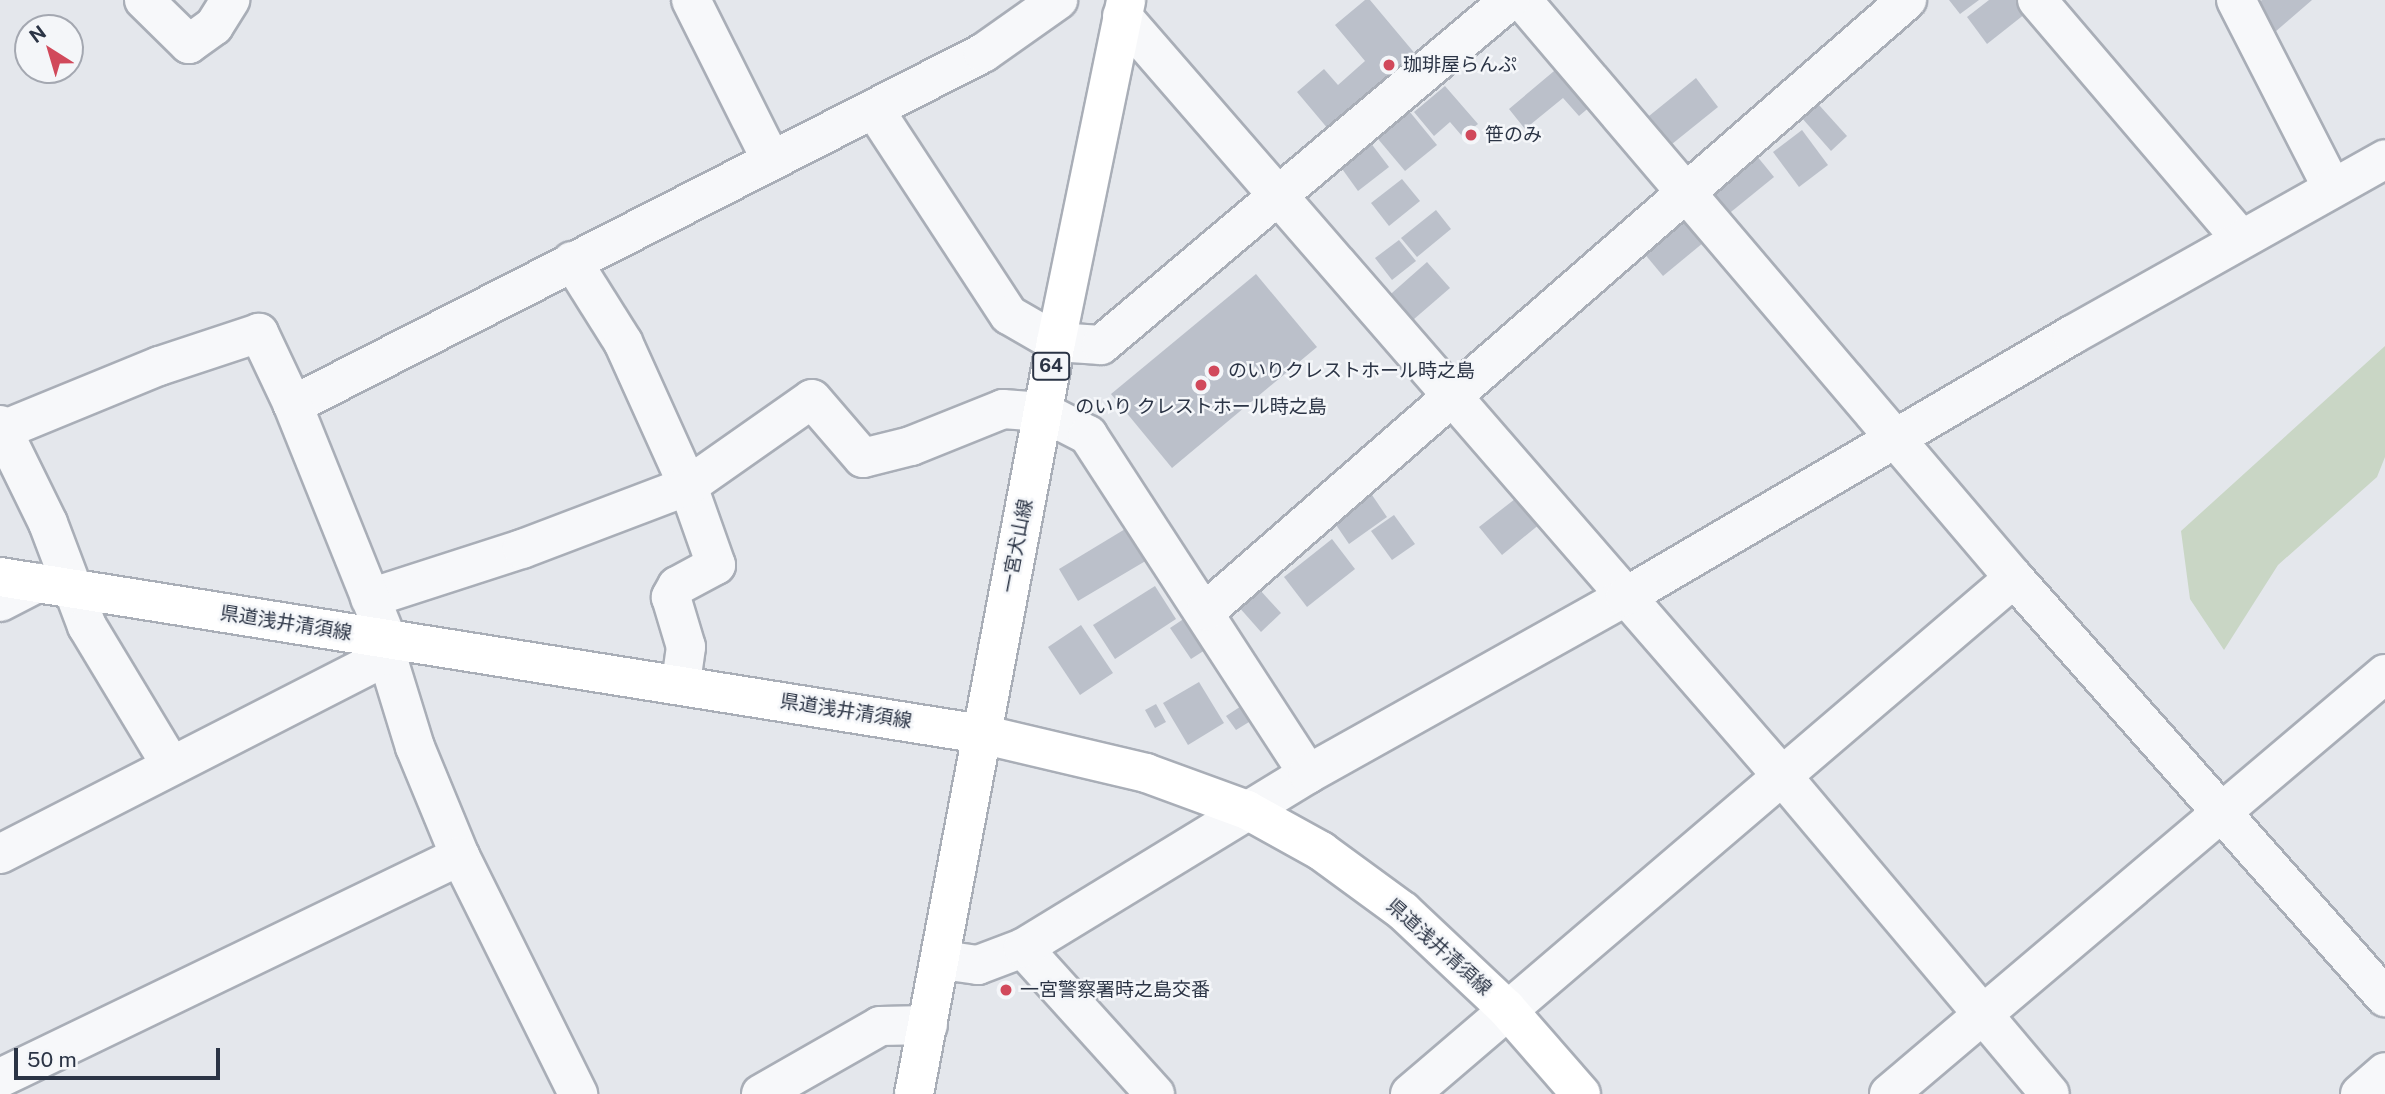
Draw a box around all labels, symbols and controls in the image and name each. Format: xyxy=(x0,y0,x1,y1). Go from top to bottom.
north arrow xyxy=(14,14,84,84)
text: N xyxy=(25,21,50,47)
place label: 珈琲屋らんぷ xyxy=(1403,54,1517,76)
marker: 珈琲屋らんぷ xyxy=(1381,57,1397,73)
place label: 笹のみ xyxy=(1485,124,1542,146)
marker: 笹のみ xyxy=(1463,127,1479,143)
road number: 64 xyxy=(1032,352,1070,380)
place label: のいりクレストホール時之島 xyxy=(1228,360,1475,382)
marker: のいりクレストホール時之島 xyxy=(1206,363,1222,379)
marker: のいり クレストホール時之島 xyxy=(1193,377,1209,393)
place label: のいり クレストホール時之島 xyxy=(1075,396,1327,418)
street label: 一宮犬山線 xyxy=(997,497,1037,595)
street label: 県道浅井清須線 xyxy=(219,601,353,645)
street label: 県道浅井清須線 xyxy=(779,689,913,733)
street label: 県道浅井清須線 xyxy=(1382,894,1496,1000)
place label: 一宮警察署時之島交番 xyxy=(1020,979,1210,1001)
marker: 一宮警察署時之島交番 xyxy=(998,982,1014,998)
scale bar xyxy=(18,1034,224,1078)
text: 50 m xyxy=(27,1047,77,1072)

